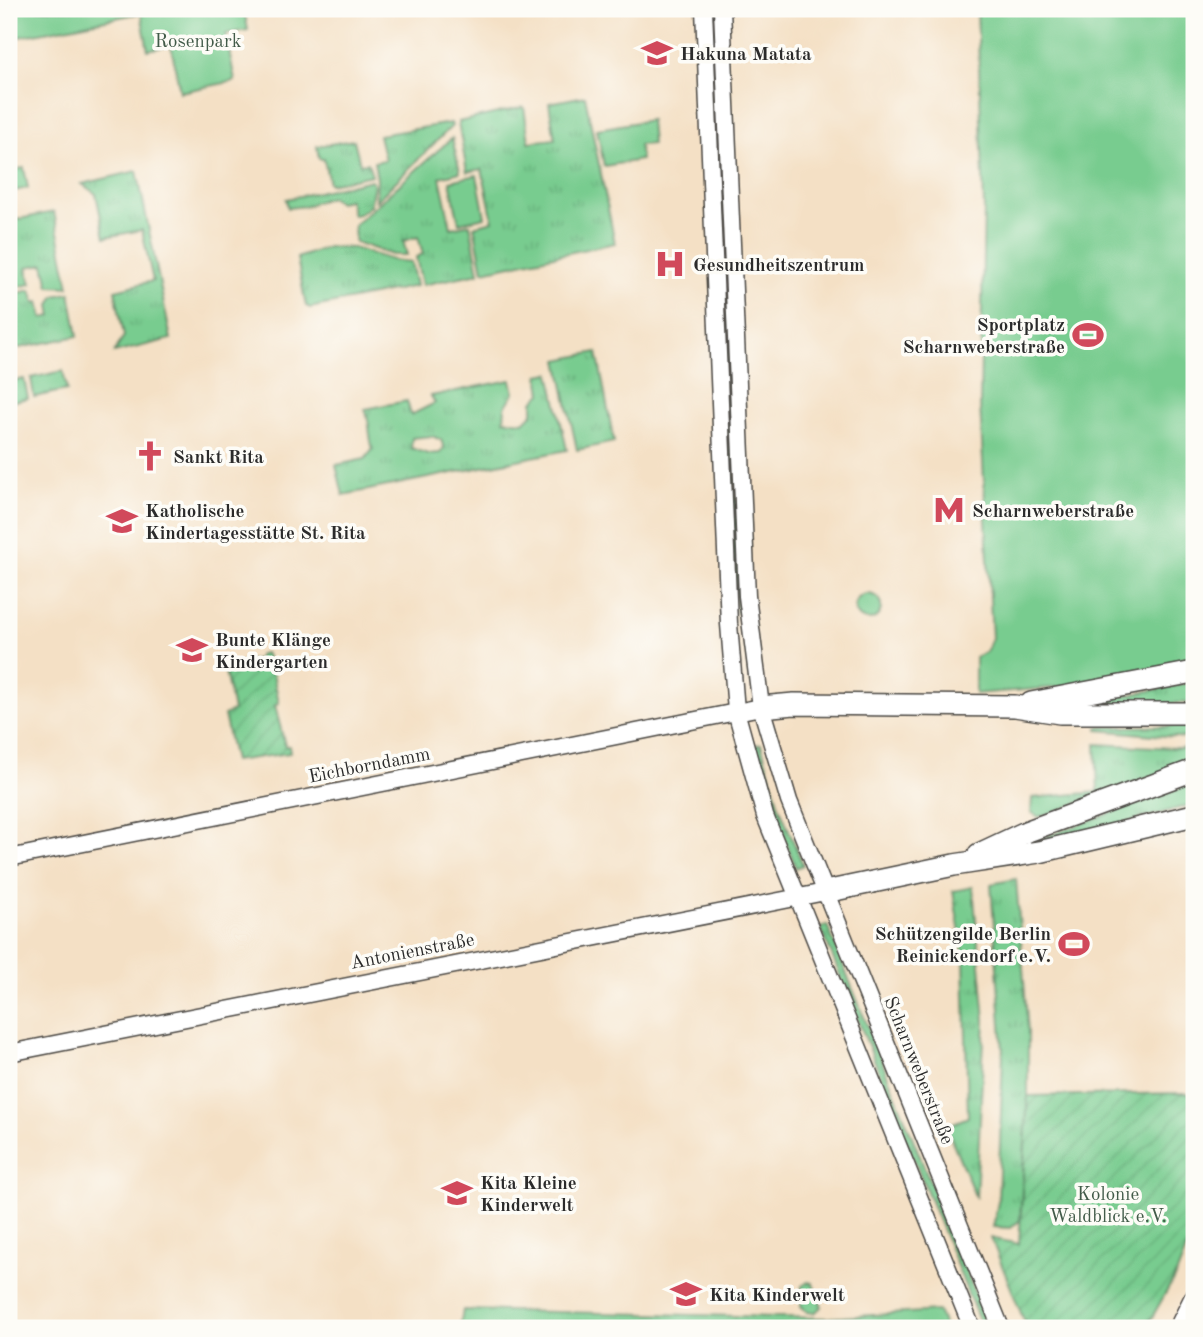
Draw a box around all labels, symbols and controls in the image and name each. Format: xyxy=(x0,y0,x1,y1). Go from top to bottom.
park label: Rosenpark xyxy=(154,33,242,52)
school or university icon: Hakuna Matata xyxy=(640,36,674,70)
place label: Hakuna Matata xyxy=(680,46,812,65)
hospital icon: Gesundheitszentrum xyxy=(653,247,687,281)
place label: Gesundheitszentrum xyxy=(693,257,864,276)
place label: Sportplatz Scharnweberstraße xyxy=(903,317,1065,358)
sports icon: Sportplatz Scharnweberstraße xyxy=(1071,318,1105,352)
church icon: Sankt Rita xyxy=(133,439,167,473)
place label: Sankt Rita xyxy=(173,449,264,468)
metro station icon: Scharnweberstraße xyxy=(932,493,966,527)
place label: Katholische Kindertagesstätte St. Rita xyxy=(145,503,366,544)
place label: Scharnweberstraße xyxy=(972,503,1134,522)
school or university icon: Katholische Kindertagesstätte St. Rita xyxy=(105,504,139,538)
place label: Bunte Klänge Kindergarten xyxy=(215,632,331,673)
school or university icon: Bunte Klänge Kindergarten xyxy=(175,633,209,667)
street label: Eichborndamm xyxy=(307,745,432,788)
place label: Schützengilde Berlin Reinickendorf e.V. xyxy=(875,926,1051,967)
sports icon: Schützengilde Berlin Reinickendorf e.V. xyxy=(1057,927,1091,961)
street label: Antonienstraße xyxy=(349,931,476,974)
street label: Scharnweberstraße xyxy=(879,994,956,1148)
place label: Kita Kleine Kinderwelt xyxy=(480,1175,577,1216)
school or university icon: Kita Kleine Kinderwelt xyxy=(440,1176,474,1210)
park label: Kolonie Waldblick e.V. xyxy=(1049,1186,1167,1227)
school or university icon: Kita Kinderwelt xyxy=(669,1277,703,1311)
place label: Kita Kinderwelt xyxy=(709,1287,845,1306)

